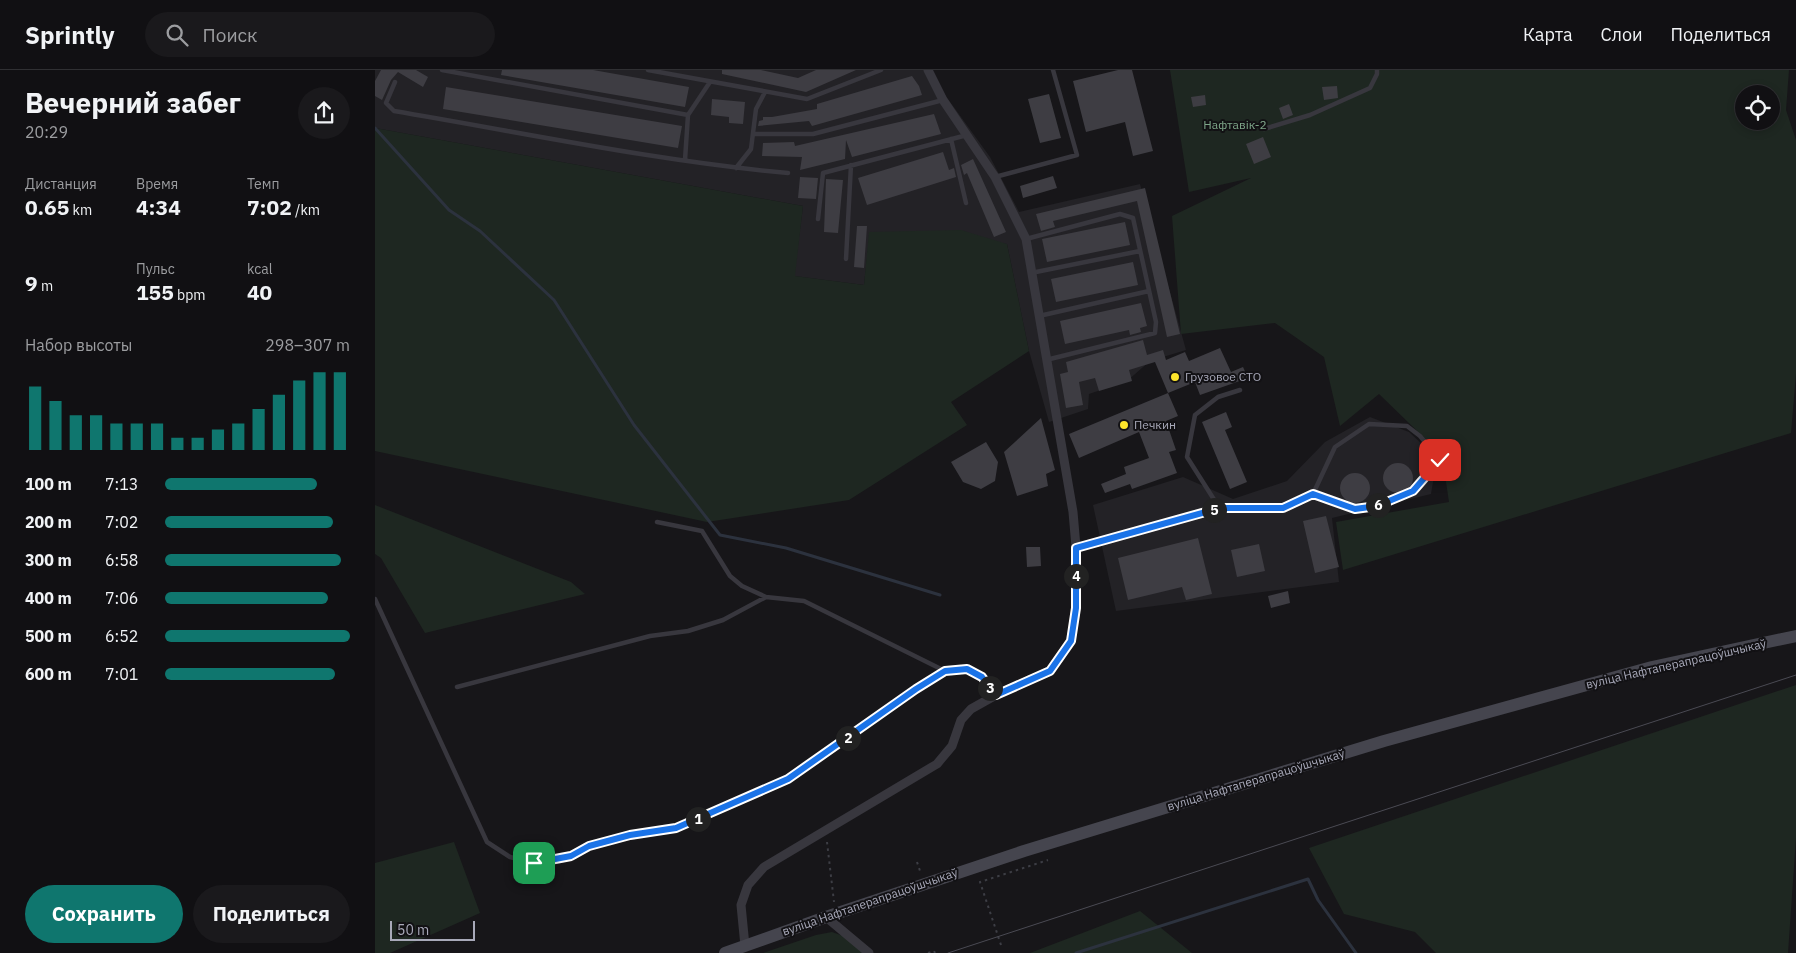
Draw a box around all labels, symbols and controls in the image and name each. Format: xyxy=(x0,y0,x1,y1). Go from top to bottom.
search box xyxy=(145,12,495,57)
text: Sprintly xyxy=(25,19,115,51)
icon: search xyxy=(163,21,191,49)
text: Поиск xyxy=(203,23,258,47)
text: Карта xyxy=(1523,23,1573,46)
text: Слои xyxy=(1601,23,1643,46)
text: Поделиться xyxy=(1671,23,1771,46)
text: Вечерний забег xyxy=(25,84,241,121)
map controls xyxy=(1735,85,1780,130)
button: locate xyxy=(1735,85,1780,130)
button: share xyxy=(298,87,350,139)
park label: Нафтавік-2 xyxy=(1203,117,1267,132)
text: 20:29 xyxy=(25,122,68,142)
text: Дистанция xyxy=(25,175,97,193)
text: Время xyxy=(136,175,178,193)
text: Темп xyxy=(247,175,280,193)
text: 0.65 xyxy=(25,193,69,221)
text: 4:34 xyxy=(136,193,181,221)
text: 7:02 xyxy=(247,193,292,221)
text: km xyxy=(69,201,92,219)
text: /km xyxy=(292,201,320,219)
text: Пульс xyxy=(136,260,175,278)
text: kcal xyxy=(247,260,272,278)
text: 9 xyxy=(25,269,38,297)
text: m xyxy=(38,277,53,295)
text: 155 xyxy=(136,278,174,306)
text: 40 xyxy=(247,278,272,306)
text: bpm xyxy=(174,286,206,304)
text: Набор высоты xyxy=(25,335,132,355)
text: 298–307 m xyxy=(265,335,350,355)
place label: Грузовое СТО xyxy=(1185,369,1261,384)
marker: Грузовое СТО xyxy=(1169,371,1181,383)
place label: Печкин xyxy=(1134,417,1176,432)
marker: Печкин xyxy=(1118,419,1130,431)
pin xyxy=(1419,439,1461,481)
icon: check xyxy=(1426,446,1454,474)
text: 100 m xyxy=(25,474,72,494)
text: 7:13 xyxy=(105,474,138,494)
pin: 6 xyxy=(1365,492,1391,518)
text: 6 xyxy=(1374,496,1383,514)
pin: 5 xyxy=(1201,498,1227,522)
text: 5 xyxy=(1210,501,1219,519)
text: 200 m xyxy=(25,512,72,532)
text: 7:02 xyxy=(105,512,138,532)
text: 300 m xyxy=(25,550,72,570)
text: 6:58 xyxy=(105,550,138,570)
pin: 4 xyxy=(1063,564,1089,588)
text: 4 xyxy=(1072,567,1081,585)
text: 400 m xyxy=(25,588,72,608)
text: 7:06 xyxy=(105,588,138,608)
text: 500 m xyxy=(25,626,72,646)
text: 6:52 xyxy=(105,626,138,646)
street label: вуліца Нафтаперапрацоўшчыкаў xyxy=(1584,635,1768,692)
text: 600 m xyxy=(25,664,72,684)
text: 7:01 xyxy=(105,664,138,684)
pin: 3 xyxy=(977,676,1003,700)
text: 3 xyxy=(986,679,995,697)
pin: 2 xyxy=(835,726,861,750)
text: 2 xyxy=(844,729,853,747)
street label: вуліца Нафтаперапрацоўшчыкаў xyxy=(1165,745,1346,814)
pin: 1 xyxy=(685,806,711,832)
text: 1 xyxy=(694,810,703,828)
pin xyxy=(513,842,555,884)
icon: arrive xyxy=(520,849,548,877)
street label: вуліца Нафтаперапрацоўшчыкаў xyxy=(780,864,960,939)
button: Сохранить xyxy=(25,885,183,943)
button: Поделиться xyxy=(193,885,350,943)
scale bar xyxy=(390,918,475,941)
text: 50 m xyxy=(397,921,429,939)

